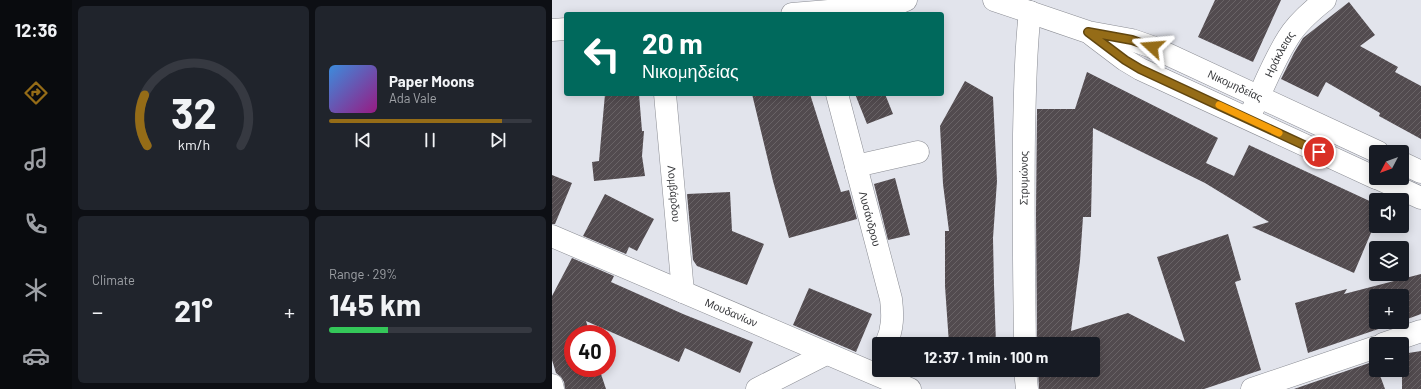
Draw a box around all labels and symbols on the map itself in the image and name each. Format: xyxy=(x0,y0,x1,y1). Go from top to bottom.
position arrow xyxy=(1131,26,1173,68)
street label: Ηράκλειας xyxy=(1261,28,1297,79)
street label: Νικομηδείας xyxy=(1206,67,1265,104)
pin xyxy=(1302,135,1336,169)
north arrow xyxy=(1369,145,1409,185)
street label: Στρυμώνος xyxy=(1017,151,1030,205)
street label: Λομβάρδου xyxy=(666,165,684,222)
street label: Λυσάνδρου xyxy=(857,190,884,248)
street label: Μουδανίων xyxy=(703,295,760,329)
speed limit sign: 40 xyxy=(564,325,616,377)

